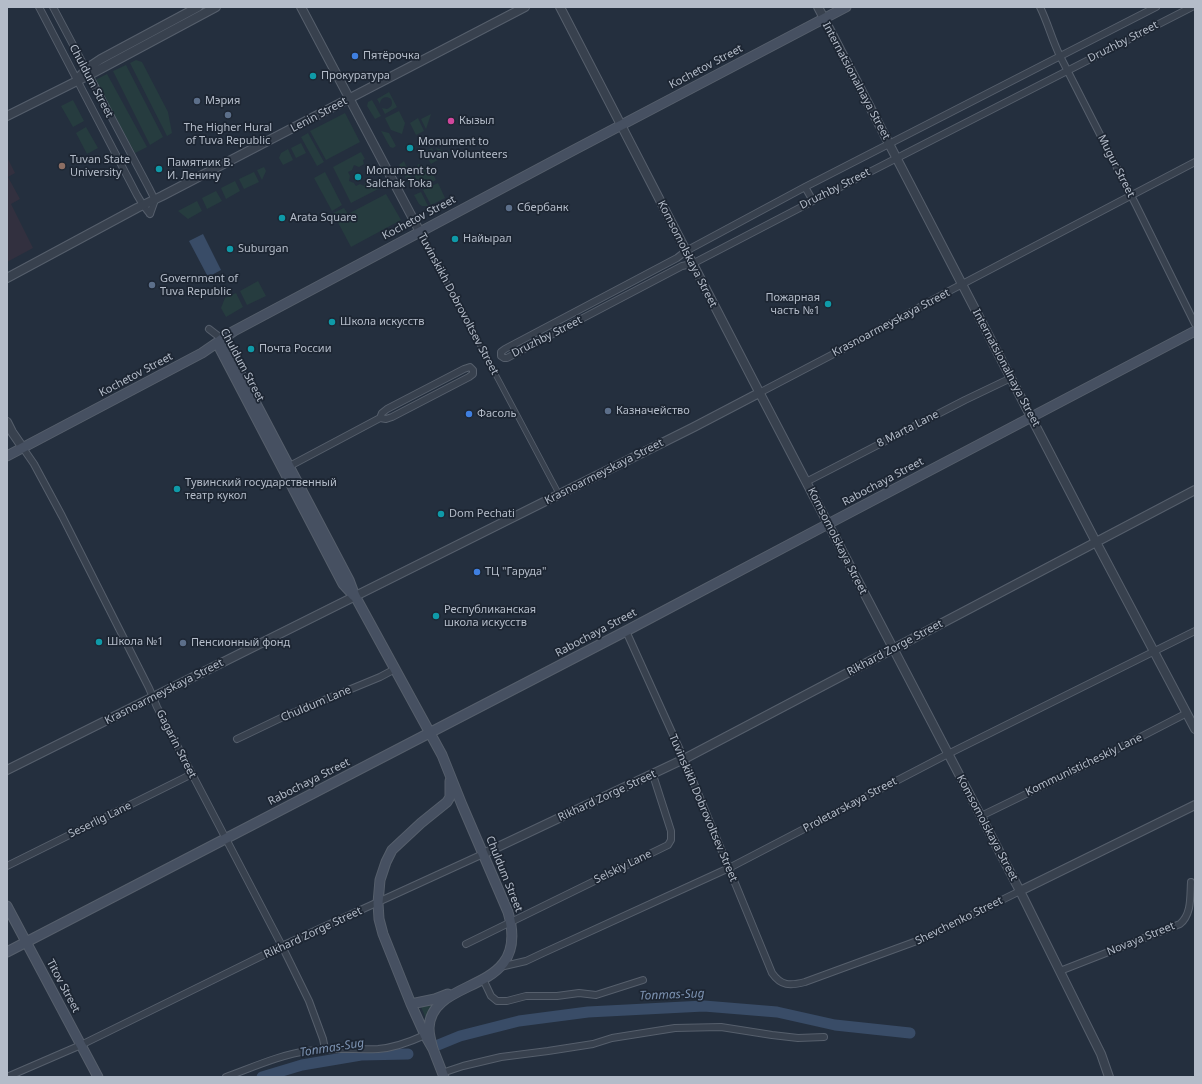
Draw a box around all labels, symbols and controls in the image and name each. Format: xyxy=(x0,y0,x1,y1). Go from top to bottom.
street label: Druzhby Street xyxy=(1086,19,1160,65)
street label: Internatsionalnaya Street xyxy=(819,20,893,142)
street label: Chuldum Street xyxy=(66,42,116,120)
street label: Kochetov Street xyxy=(667,42,745,92)
place label: Пятёрочка xyxy=(363,49,420,63)
marker: Пятёрочка xyxy=(350,51,360,61)
place label: Прокуратура xyxy=(321,69,390,83)
marker: Прокуратура xyxy=(308,71,318,81)
place label: Мэрия xyxy=(205,94,240,108)
street label: Lenin Street xyxy=(289,95,349,135)
marker: Мэрия xyxy=(192,96,202,106)
marker: The Higher Hural of Tuva Republic xyxy=(223,110,233,120)
place label: Кызыл xyxy=(459,114,494,128)
marker: Кызыл xyxy=(446,116,456,126)
place label: The Higher Hural of Tuva Republic xyxy=(184,121,272,147)
street label: Mugur Street xyxy=(1095,133,1137,199)
place label: Monument to Tuvan Volunteers xyxy=(418,135,507,161)
marker: Monument to Tuvan Volunteers xyxy=(405,143,415,153)
place label: Tuvan State University xyxy=(70,153,130,179)
place label: Памятник В. И. Ленину xyxy=(167,156,233,182)
marker: Tuvan State University xyxy=(57,161,67,171)
marker: Памятник В. И. Ленину xyxy=(154,164,164,174)
place label: Monument to Salchak Toka xyxy=(366,164,437,190)
street label: Druzhby Street xyxy=(798,166,872,212)
marker: Monument to Salchak Toka xyxy=(353,172,363,182)
street label: Kochetov Street xyxy=(380,193,458,243)
street label: Komsomolskaya Street xyxy=(654,198,720,310)
place label: Сбербанк xyxy=(517,201,569,215)
marker: Сбербанк xyxy=(504,203,514,213)
place label: Arata Square xyxy=(290,211,357,225)
marker: Arata Square xyxy=(277,213,287,223)
street label: Tuvinskikh Dobrovoltsev Street xyxy=(415,231,501,377)
place label: Найырал xyxy=(463,232,512,246)
marker: Найырал xyxy=(450,234,460,244)
place label: Suburgan xyxy=(238,242,289,256)
marker: Suburgan xyxy=(225,244,235,254)
place label: Government of Tuva Republic xyxy=(160,272,238,298)
marker: Government of Tuva Republic xyxy=(147,280,157,290)
street label: Krasnoarmeyskaya Street xyxy=(830,286,952,360)
place label: Пожарная часть №1 xyxy=(765,291,820,317)
marker: Пожарная часть №1 xyxy=(823,299,833,309)
street label: Internatsionalnaya Street xyxy=(969,307,1043,429)
street label: Druzhby Street xyxy=(510,314,584,360)
place label: Школа искусств xyxy=(340,315,424,329)
marker: Школа искусств xyxy=(327,317,337,327)
street label: Chuldum Street xyxy=(217,326,267,404)
place label: Почта России xyxy=(259,342,332,356)
marker: Почта России xyxy=(246,344,256,354)
street label: Kochetov Street xyxy=(97,350,175,400)
place label: Казначейство xyxy=(616,404,690,418)
marker: Казначейство xyxy=(603,406,613,416)
place label: Фасоль xyxy=(477,407,516,421)
street label: 8 Marta Lane xyxy=(875,408,941,450)
marker: Фасоль xyxy=(464,409,474,419)
street label: Krasnoarmeyskaya Street xyxy=(543,436,665,508)
street label: Rabochaya Street xyxy=(840,455,926,509)
place label: Тувинский государственный театр кукол xyxy=(185,476,337,502)
marker: Тувинский государственный театр кукол xyxy=(172,484,182,494)
street label: Komsomolskaya Street xyxy=(804,485,870,597)
place label: Dom Pechati xyxy=(449,507,515,521)
marker: Dom Pechati xyxy=(436,509,446,519)
place label: ТЦ "Гаруда" xyxy=(485,565,546,579)
marker: ТЦ "Гаруда" xyxy=(472,567,482,577)
place label: Республиканская школа искусств xyxy=(444,603,536,629)
street label: Rabochaya Street xyxy=(553,606,639,660)
marker: Республиканская школа искусств xyxy=(431,611,441,621)
street label: Rikhard Zorge Street xyxy=(845,617,945,679)
place label: Школа №1 xyxy=(107,635,163,649)
place label: Пенсионный фонд xyxy=(191,636,290,650)
marker: Школа №1 xyxy=(94,637,104,647)
marker: Пенсионный фонд xyxy=(178,638,188,648)
street label: Krasnoarmeyskaya Street xyxy=(103,656,225,728)
street label: Chuldum Lane xyxy=(279,683,353,725)
street label: Gagarin Street xyxy=(153,708,199,780)
street label: Kommunisticheskiy Lane xyxy=(1023,731,1145,799)
street label: Tuvinskikh Dobrovoltsev Street xyxy=(666,732,740,884)
street label: Rabochaya Street xyxy=(266,756,352,808)
street label: Rikhard Zorge Street xyxy=(556,768,658,824)
street label: Komsomolskaya Street xyxy=(953,773,1021,883)
street label: Proletarskaya Street xyxy=(801,775,899,835)
street label: Seserlig Lane xyxy=(66,799,134,841)
street label: Chuldum Street xyxy=(483,834,525,914)
street label: Selskiy Lane xyxy=(592,847,654,887)
street label: Shevchenko Street xyxy=(913,894,1005,948)
street label: Rikhard Zorge Street xyxy=(262,905,364,961)
street label: Novaya Street xyxy=(1105,919,1177,959)
street label: Titov Street xyxy=(43,957,83,1015)
water label: Tonmas-Sug xyxy=(639,987,705,1003)
water label: Tonmas-Sug xyxy=(299,1036,365,1060)

